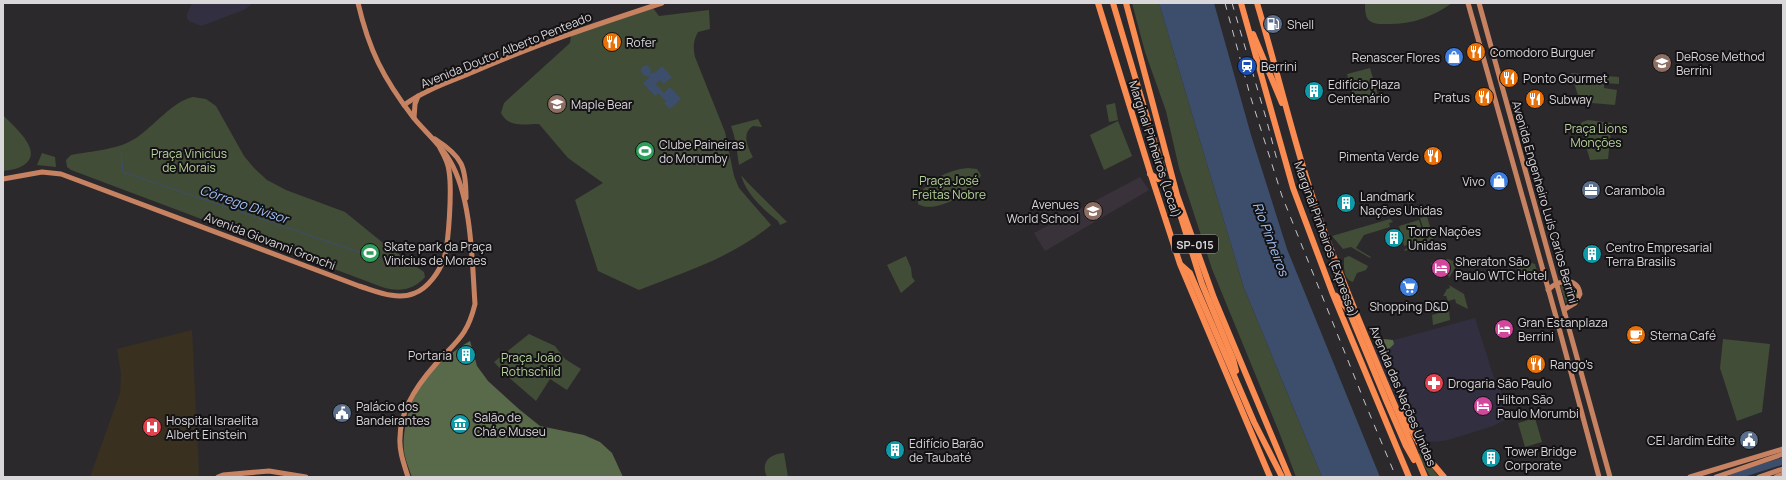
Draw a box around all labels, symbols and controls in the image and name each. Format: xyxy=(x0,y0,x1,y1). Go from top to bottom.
street label: Avenida Doutor Alberto Penteado xyxy=(418,8,594,92)
fuel station icon: Shell xyxy=(1262,13,1284,35)
place label: Shell xyxy=(1287,16,1314,33)
restaurant icon: Rofer xyxy=(601,31,623,53)
place label: Rofer xyxy=(626,34,657,51)
restaurant icon: Comodoro Burguer xyxy=(1465,41,1487,63)
place label: Comodoro Burguer xyxy=(1490,44,1596,61)
shop icon: Renascer Flores xyxy=(1443,46,1465,68)
place label: DeRose Method Berrini xyxy=(1676,48,1765,79)
place label: Renascer Flores xyxy=(1352,49,1440,66)
school or university icon: DeRose Method Berrini xyxy=(1651,52,1673,74)
station icon: Berrini xyxy=(1236,55,1258,77)
place label: Berrini xyxy=(1261,58,1297,75)
restaurant icon: Ponto Gourmet xyxy=(1498,67,1520,89)
place label: Ponto Gourmet xyxy=(1523,70,1608,87)
place label: Edifício Plaza Centenário xyxy=(1328,76,1400,107)
street label: Marginal Pinheiros (Local) xyxy=(1125,78,1185,220)
building icon: Edifício Plaza Centenário xyxy=(1303,80,1325,102)
restaurant icon: Pratus xyxy=(1473,86,1495,108)
restaurant icon: Subway xyxy=(1524,88,1546,110)
place label: Pratus xyxy=(1434,89,1470,106)
place label: Subway xyxy=(1549,91,1593,108)
school or university icon: Maple Bear xyxy=(546,93,568,115)
place label: Maple Bear xyxy=(571,96,633,113)
street label: Avenida Engenheiro Luís Carlos Berrini xyxy=(1508,99,1582,305)
park label: Praça Lions Monções xyxy=(1564,120,1628,151)
place label: Clube Paineiras do Morumby xyxy=(659,136,744,167)
sports icon: Clube Paineiras do Morumby xyxy=(634,140,656,162)
park label: Praça Vinicius de Morais xyxy=(151,145,227,176)
restaurant icon: Pimenta Verde xyxy=(1422,145,1444,167)
place label: Pimenta Verde xyxy=(1339,148,1419,165)
street label: Marginal Pinheiros (Expressa) xyxy=(1290,159,1362,319)
shop icon: Vivo xyxy=(1488,170,1510,192)
park label: Praça José Freitas Nobre xyxy=(912,172,986,203)
place label: Vivo xyxy=(1462,173,1485,190)
office icon: Carambola xyxy=(1580,179,1602,201)
water label: Córrego Divisor xyxy=(197,180,293,228)
place label: Carambola xyxy=(1605,182,1665,199)
place label: Landmark Nações Unidas xyxy=(1360,188,1443,219)
building icon: Landmark Nações Unidas xyxy=(1335,192,1357,214)
place label: Avenues World School xyxy=(1007,196,1079,227)
school or university icon: Avenues World School xyxy=(1082,200,1104,222)
water label: Rio Pinheiros xyxy=(1249,200,1294,279)
street label: Avenida Giovanni Gronchi xyxy=(202,208,338,274)
place label: Torre Nações Unidas xyxy=(1408,223,1481,254)
building icon: Torre Nações Unidas xyxy=(1383,227,1405,249)
road number: SP-015 xyxy=(1172,235,1218,253)
place label: Skate park da Praça Vinícius de Moraes xyxy=(384,238,492,269)
place label: Centro Empresarial Terra Brasilis xyxy=(1606,239,1712,270)
sports icon: Skate park da Praça Vinícius de Moraes xyxy=(359,242,381,264)
building icon: Centro Empresarial Terra Brasilis xyxy=(1581,243,1603,265)
place label: Sheraton São Paulo WTC Hotel xyxy=(1455,253,1547,284)
hotel icon: Sheraton São Paulo WTC Hotel xyxy=(1430,257,1452,279)
supermarket icon: Shopping D&D xyxy=(1398,276,1420,298)
place label: Shopping D&D xyxy=(1369,298,1449,315)
place label: Gran Estanplaza Berrini xyxy=(1518,314,1608,345)
hotel icon: Gran Estanplaza Berrini xyxy=(1493,318,1515,340)
street label: Avenida das Nações Unidas xyxy=(1366,323,1440,469)
cafe icon: Sterna Café xyxy=(1625,324,1647,346)
place label: Sterna Café xyxy=(1650,327,1716,344)
building icon: Portaria xyxy=(455,344,477,366)
place label: Portaria xyxy=(408,347,452,364)
park label: Praça João Rothschild xyxy=(501,349,561,380)
restaurant icon: Rango's xyxy=(1525,353,1547,375)
place label: Rango's xyxy=(1550,356,1593,373)
pharmacy icon: Drogaria São Paulo xyxy=(1423,372,1445,394)
place label: Drogaria São Paulo xyxy=(1448,375,1552,392)
place label: Hilton São Paulo Morumbi xyxy=(1497,391,1579,422)
hotel icon: Hilton São Paulo Morumbi xyxy=(1472,395,1494,417)
place label: Palácio dos Bandeirantes xyxy=(356,398,430,429)
public building icon: Palácio dos Bandeirantes xyxy=(331,402,353,424)
place label: Salão de Chá e Museu xyxy=(474,409,546,440)
place label: Hospital Israelita Albert Einstein xyxy=(166,412,258,443)
museum icon: Salão de Chá e Museu xyxy=(449,413,471,435)
hospital icon: Hospital Israelita Albert Einstein xyxy=(141,416,163,438)
public building icon: CEI Jardim Edite xyxy=(1738,429,1760,451)
place label: CEI Jardim Edite xyxy=(1647,432,1735,449)
place label: Edifício Barão de Taubaté xyxy=(909,435,984,466)
building icon: Edifício Barão de Taubaté xyxy=(884,439,906,461)
place label: Tower Bridge Corporate xyxy=(1505,443,1576,474)
building icon: Tower Bridge Corporate xyxy=(1480,447,1502,469)

